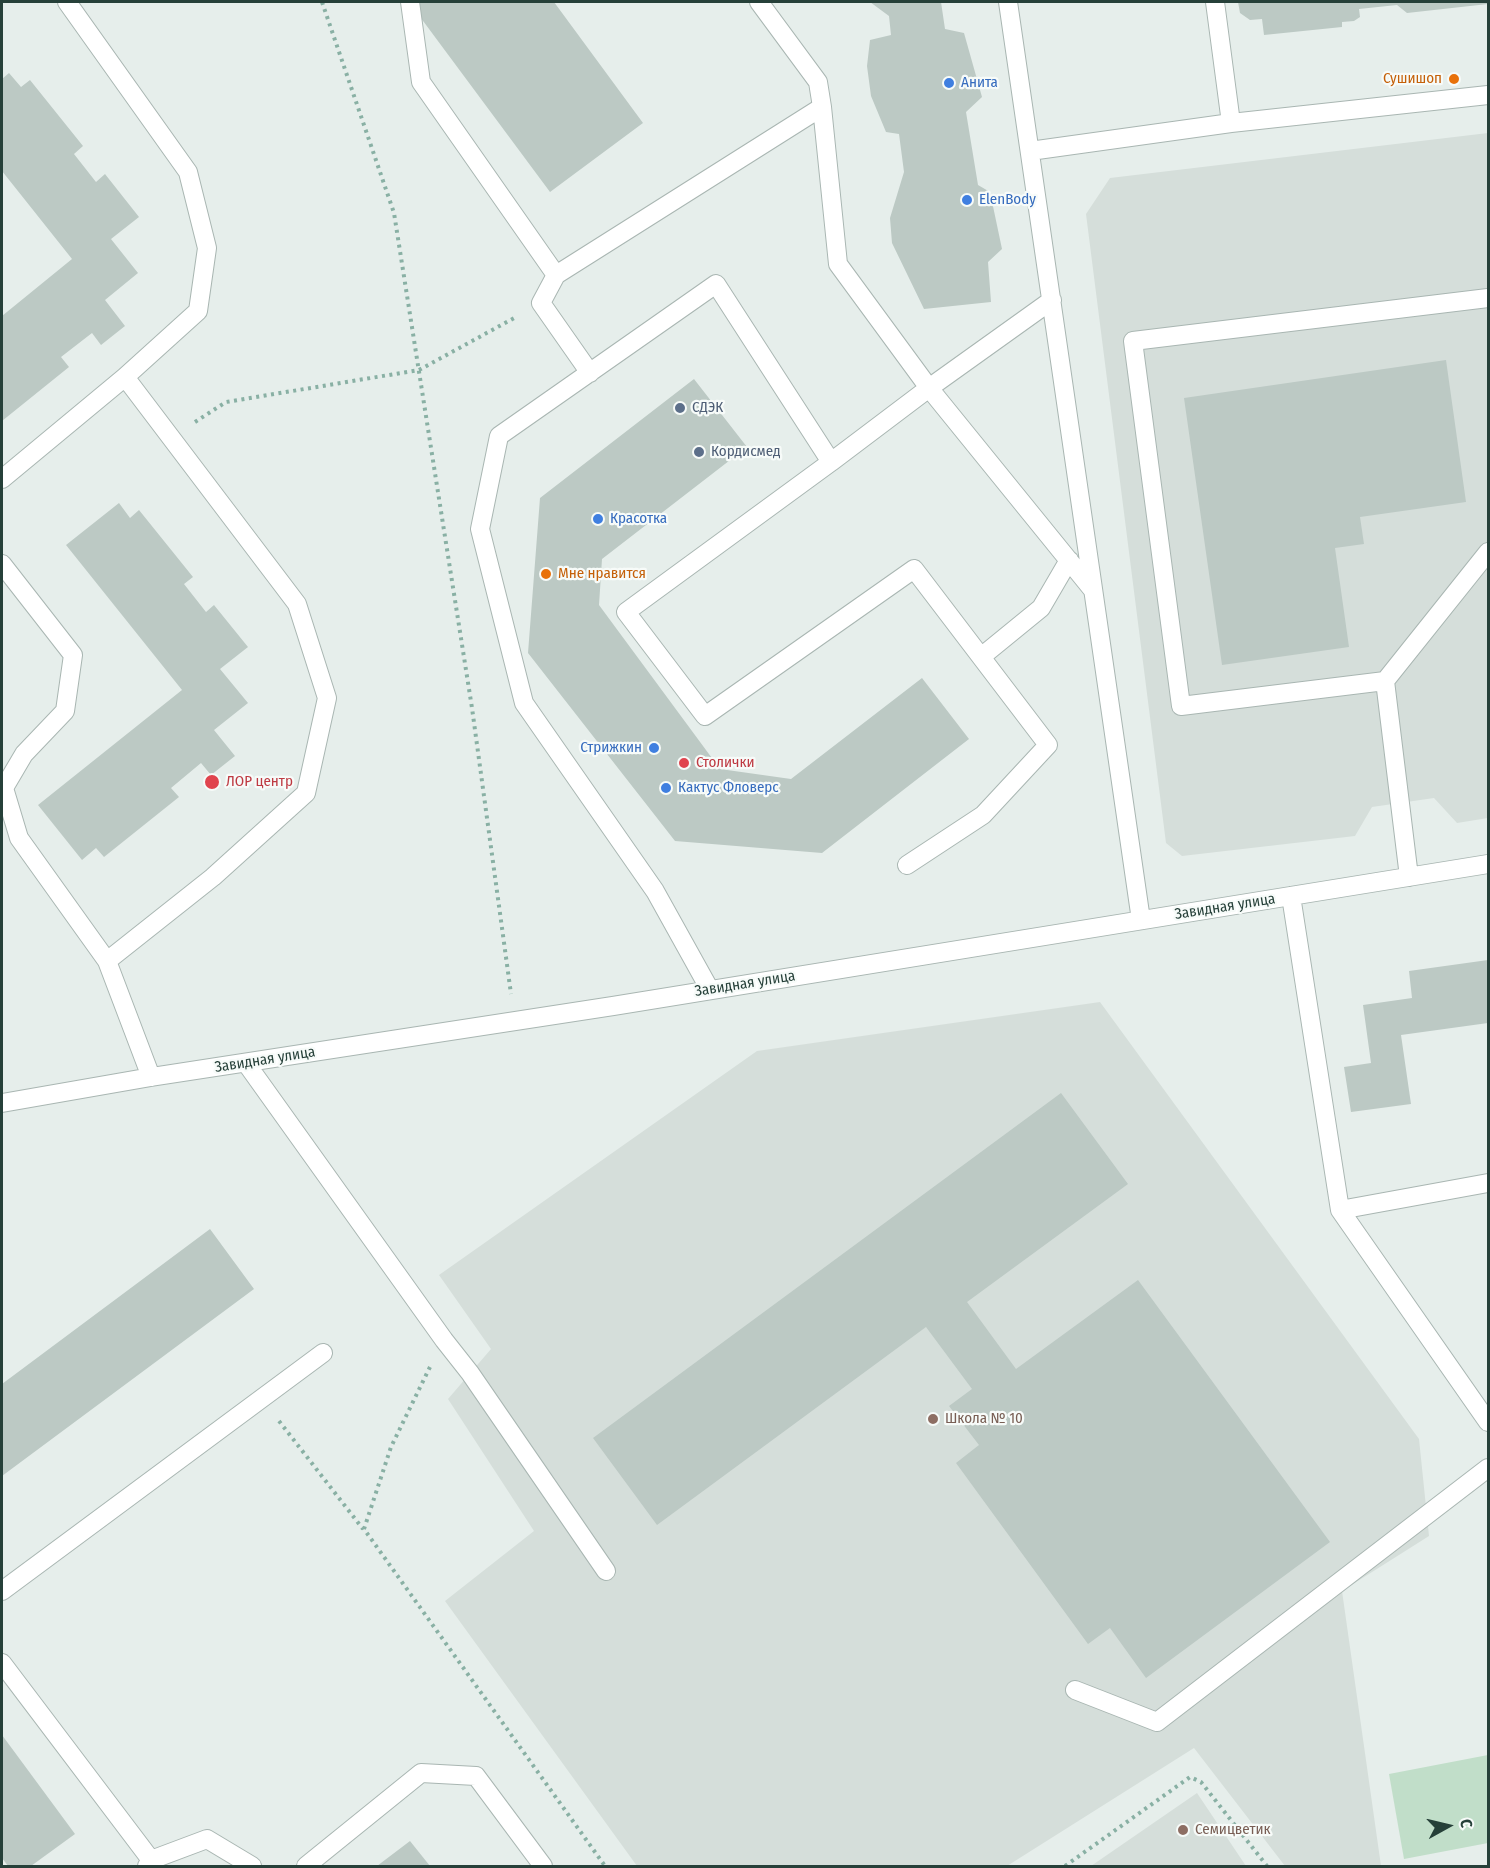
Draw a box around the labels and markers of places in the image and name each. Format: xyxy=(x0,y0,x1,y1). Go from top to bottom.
place label: Сушишоп xyxy=(1383,70,1442,88)
marker: Сушишоп xyxy=(1447,72,1461,86)
place label: Анита xyxy=(961,74,998,92)
marker: Анита xyxy=(942,76,956,90)
place label: ElenBody xyxy=(979,191,1036,209)
marker: ElenBody xyxy=(960,193,974,207)
place label: СДЭК xyxy=(692,399,723,417)
marker: СДЭК xyxy=(673,401,687,415)
place label: Кордисмед xyxy=(711,443,780,461)
marker: Кордисмед xyxy=(692,445,706,459)
place label: Красотка xyxy=(610,510,667,528)
marker: Красотка xyxy=(591,512,605,526)
place label: Мне нравится xyxy=(558,565,646,583)
marker: Мне нравится xyxy=(539,567,553,581)
place label: Стрижкин xyxy=(580,739,642,757)
marker: Стрижкин xyxy=(647,741,661,755)
place label: Столички xyxy=(696,754,755,772)
marker: Столички xyxy=(677,756,691,770)
marker: ЛОР центр xyxy=(203,773,221,791)
place label: ЛОР центр xyxy=(226,773,293,791)
place label: Кактус Фловерс xyxy=(678,779,779,797)
marker: Кактус Фловерс xyxy=(659,781,673,795)
place label: Школа № 10 xyxy=(945,1410,1023,1428)
marker: Школа № 10 xyxy=(926,1412,940,1426)
place label: Семицветик xyxy=(1195,1821,1271,1839)
marker: Семицветик xyxy=(1176,1823,1190,1837)

